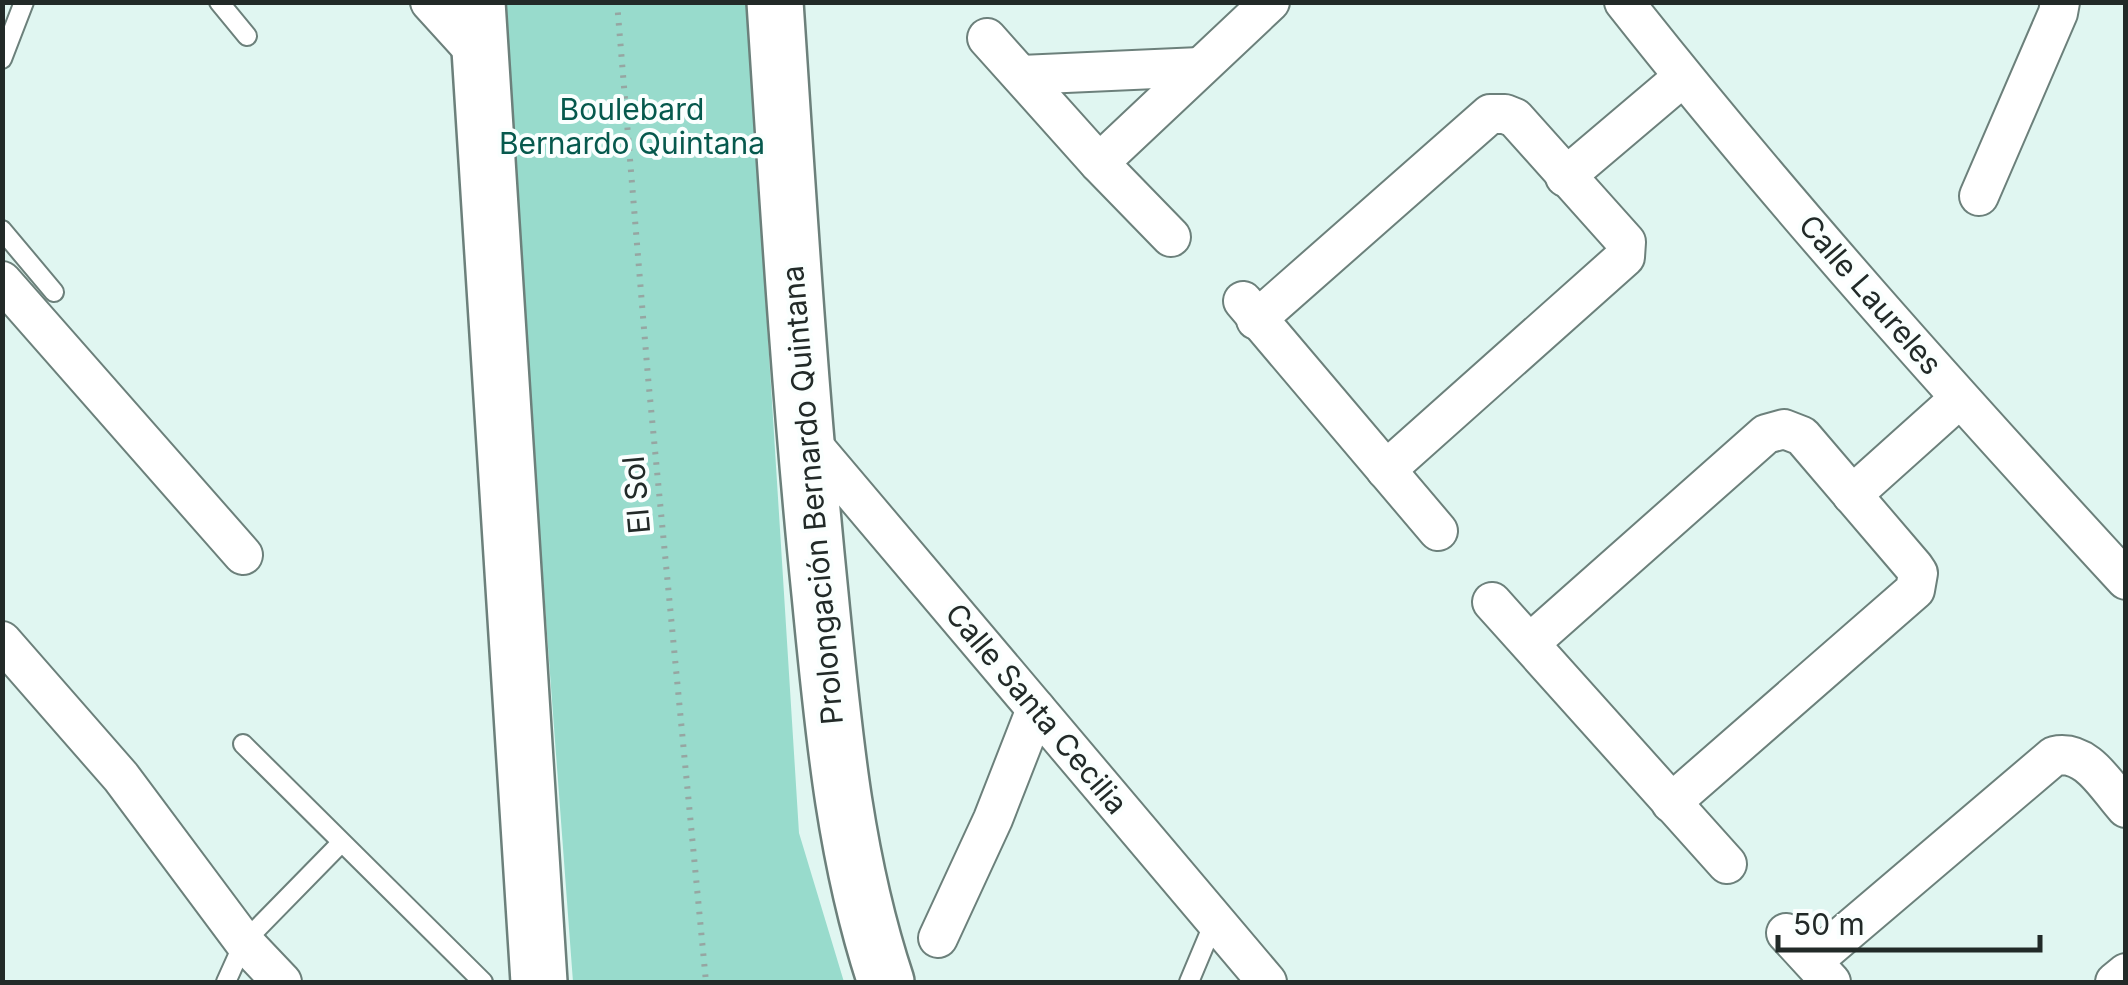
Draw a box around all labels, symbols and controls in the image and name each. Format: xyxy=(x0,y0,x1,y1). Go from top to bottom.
park label: Boulebard Bernardo Quintana xyxy=(499,91,765,161)
street label: Calle Laureles xyxy=(1792,207,1950,381)
street label: Prolongación Bernardo Quintana xyxy=(774,264,850,726)
street label: El Sol xyxy=(615,455,657,536)
street label: Calle Santa Cecilia xyxy=(938,596,1135,821)
scale bar xyxy=(1778,890,2040,952)
text: 50 m xyxy=(1793,906,1865,942)

